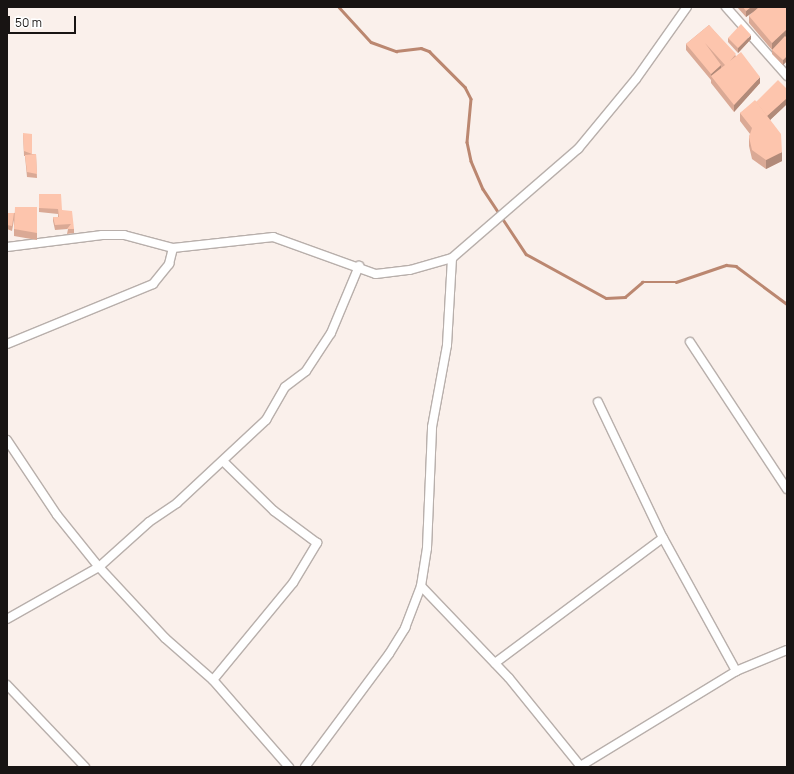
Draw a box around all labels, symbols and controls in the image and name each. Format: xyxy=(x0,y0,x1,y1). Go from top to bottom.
scale bar xyxy=(10,8,78,34)
text: 50 m xyxy=(15,14,42,31)

